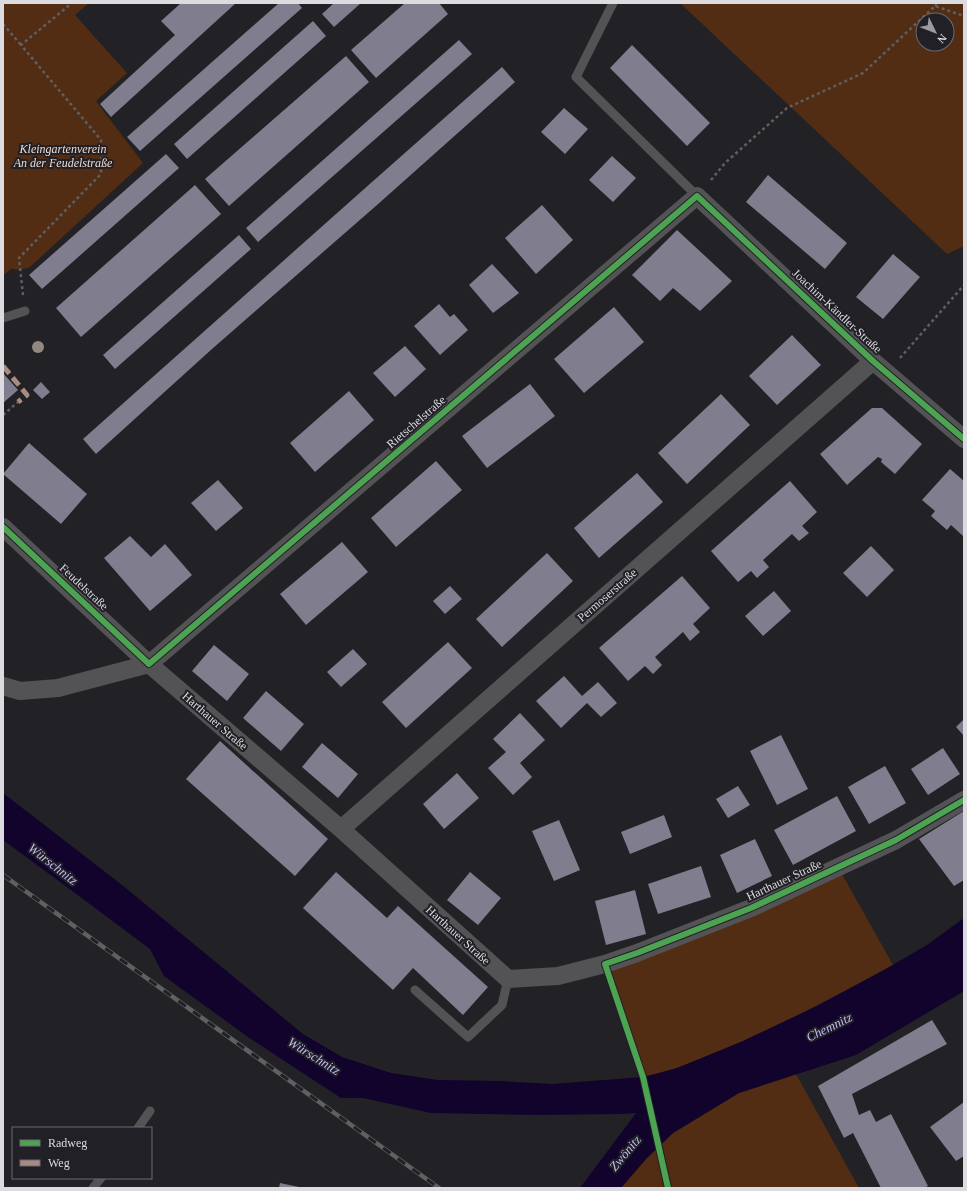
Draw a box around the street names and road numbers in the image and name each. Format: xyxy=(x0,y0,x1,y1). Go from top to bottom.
street label: Joachim-Kändler-Straße xyxy=(789,266,885,356)
street label: Rietschelstraße xyxy=(384,393,448,451)
street label: Feudelstraße xyxy=(57,561,111,613)
street label: Permoserstraße xyxy=(574,565,640,625)
street label: Harthauer Straße xyxy=(180,689,250,753)
street label: Harthauer Straße xyxy=(744,856,824,904)
street label: Harthauer Straße xyxy=(423,902,493,968)

